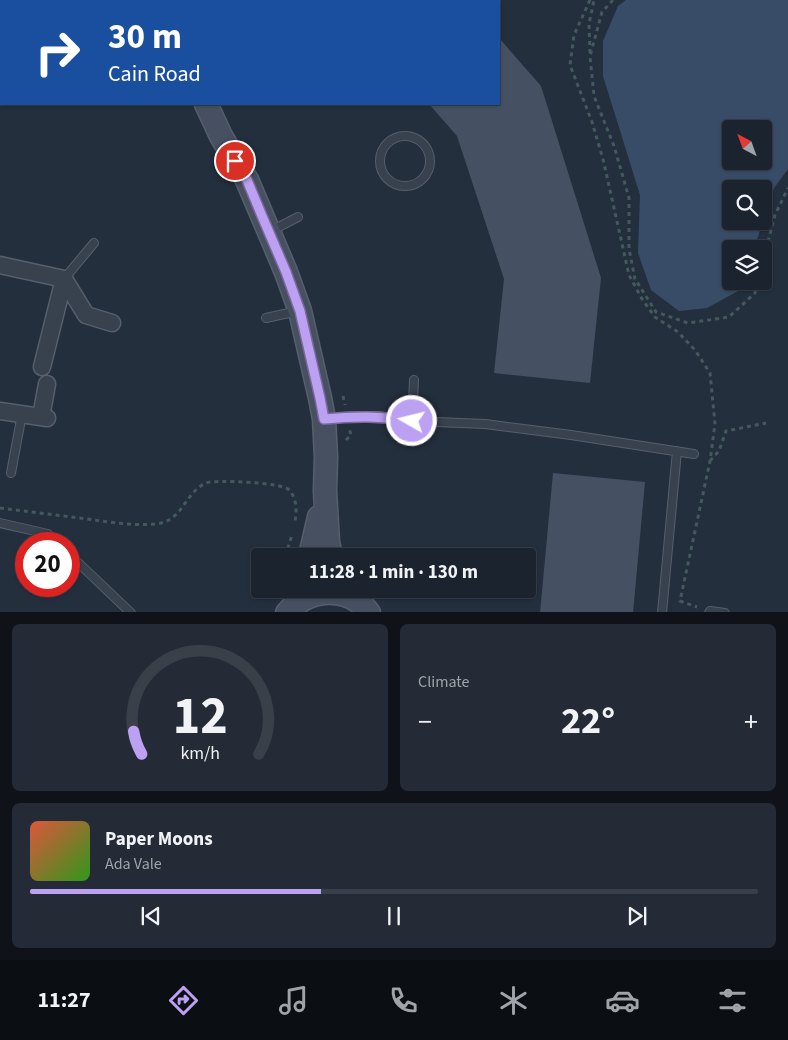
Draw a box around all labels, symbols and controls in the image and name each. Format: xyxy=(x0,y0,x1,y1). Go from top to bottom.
text: 30 m xyxy=(108,12,182,62)
icon: right xyxy=(25,20,90,85)
text: Cain Road xyxy=(108,58,201,90)
north arrow xyxy=(722,120,772,170)
map controls xyxy=(722,120,772,290)
pin xyxy=(214,140,256,182)
icon: arrive xyxy=(221,147,249,175)
button: search xyxy=(722,180,772,230)
button: layers xyxy=(722,240,772,290)
position arrow xyxy=(385,394,437,446)
speed limit sign: 20 xyxy=(15,532,80,597)
text: 11:28 · 1 min · 130 m xyxy=(309,559,478,586)
text: Climate xyxy=(418,671,469,693)
text: 12 xyxy=(173,680,227,754)
text: 22° xyxy=(561,694,615,748)
text: − xyxy=(418,702,432,742)
text: + xyxy=(744,702,758,742)
text: km/h xyxy=(180,741,220,766)
text: Paper Moons xyxy=(105,826,213,853)
text: Ada Vale xyxy=(105,853,162,875)
icon: previous xyxy=(137,902,165,930)
icon: pause xyxy=(380,902,408,930)
icon: next xyxy=(623,902,651,930)
icon: directions xyxy=(166,983,201,1018)
icon: music xyxy=(276,983,311,1018)
icon: phone xyxy=(386,983,421,1018)
icon: climate xyxy=(496,983,531,1018)
icon: car xyxy=(605,983,640,1018)
icon: filters xyxy=(715,983,750,1018)
text: 11:27 xyxy=(37,984,91,1016)

